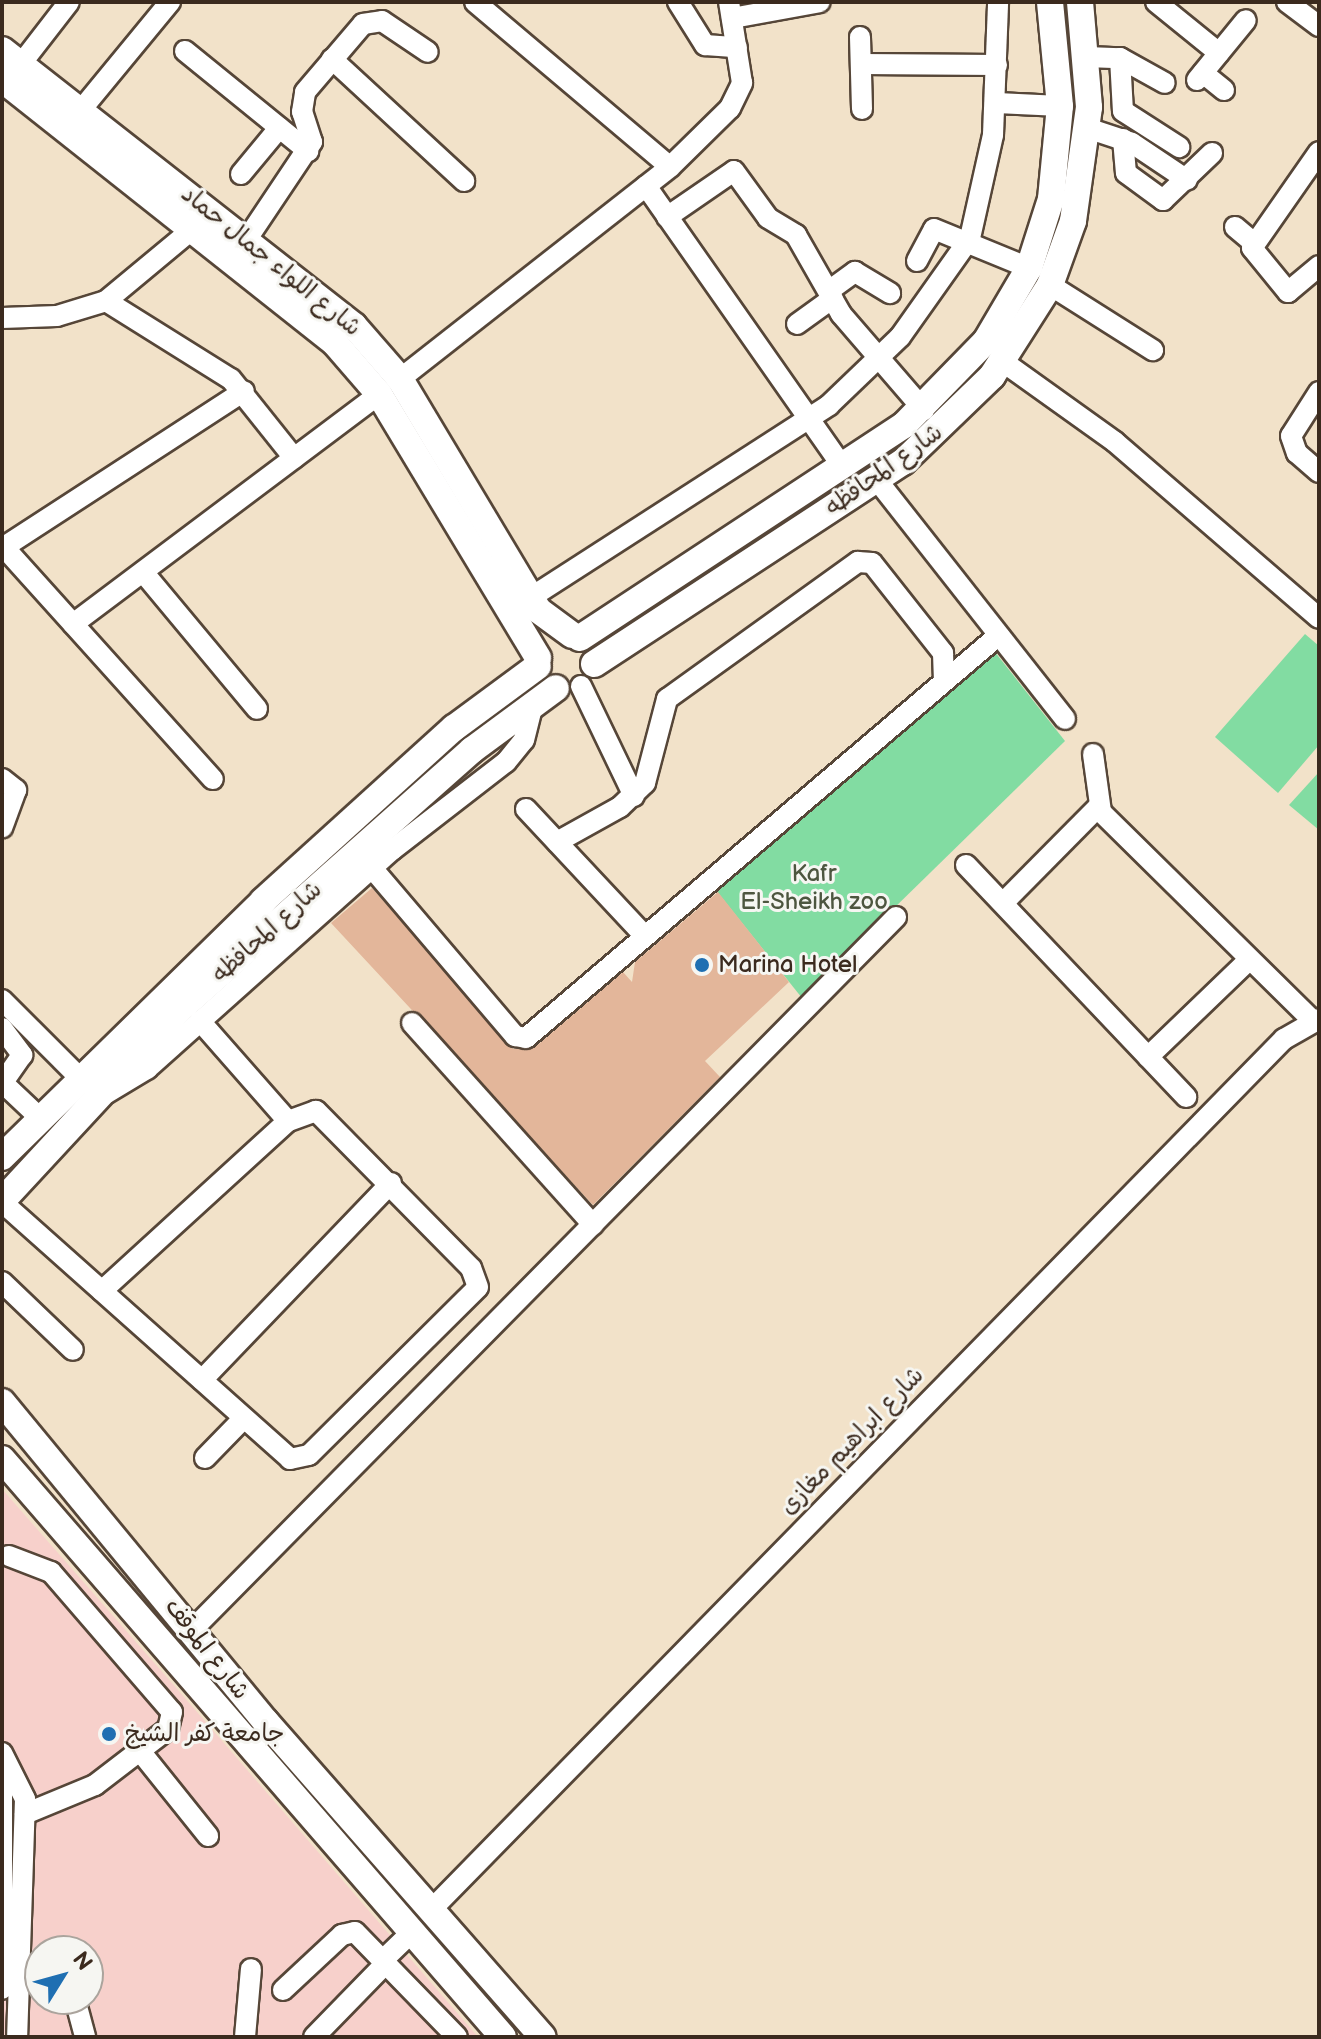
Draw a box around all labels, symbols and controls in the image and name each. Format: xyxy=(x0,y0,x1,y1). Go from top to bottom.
street label: شارع اللواء جمال حماد xyxy=(175,180,367,342)
street label: شارع المحافظه xyxy=(820,418,948,522)
park label: Kafr El-Sheikh zoo xyxy=(740,860,888,916)
street label: شارع المحافظه xyxy=(206,875,328,989)
place label: Marina Hotel xyxy=(718,951,857,979)
marker: Marina Hotel xyxy=(693,956,711,974)
street label: شارع ابراهيم مغازى xyxy=(774,1361,930,1521)
street label: شارع الموقف xyxy=(159,1593,255,1705)
place label: جامعة كفر الشيخ xyxy=(125,1720,284,1748)
marker: جامعة كفر الشيخ xyxy=(100,1725,118,1743)
north arrow xyxy=(24,1935,104,2015)
text: N xyxy=(66,1947,98,1976)

